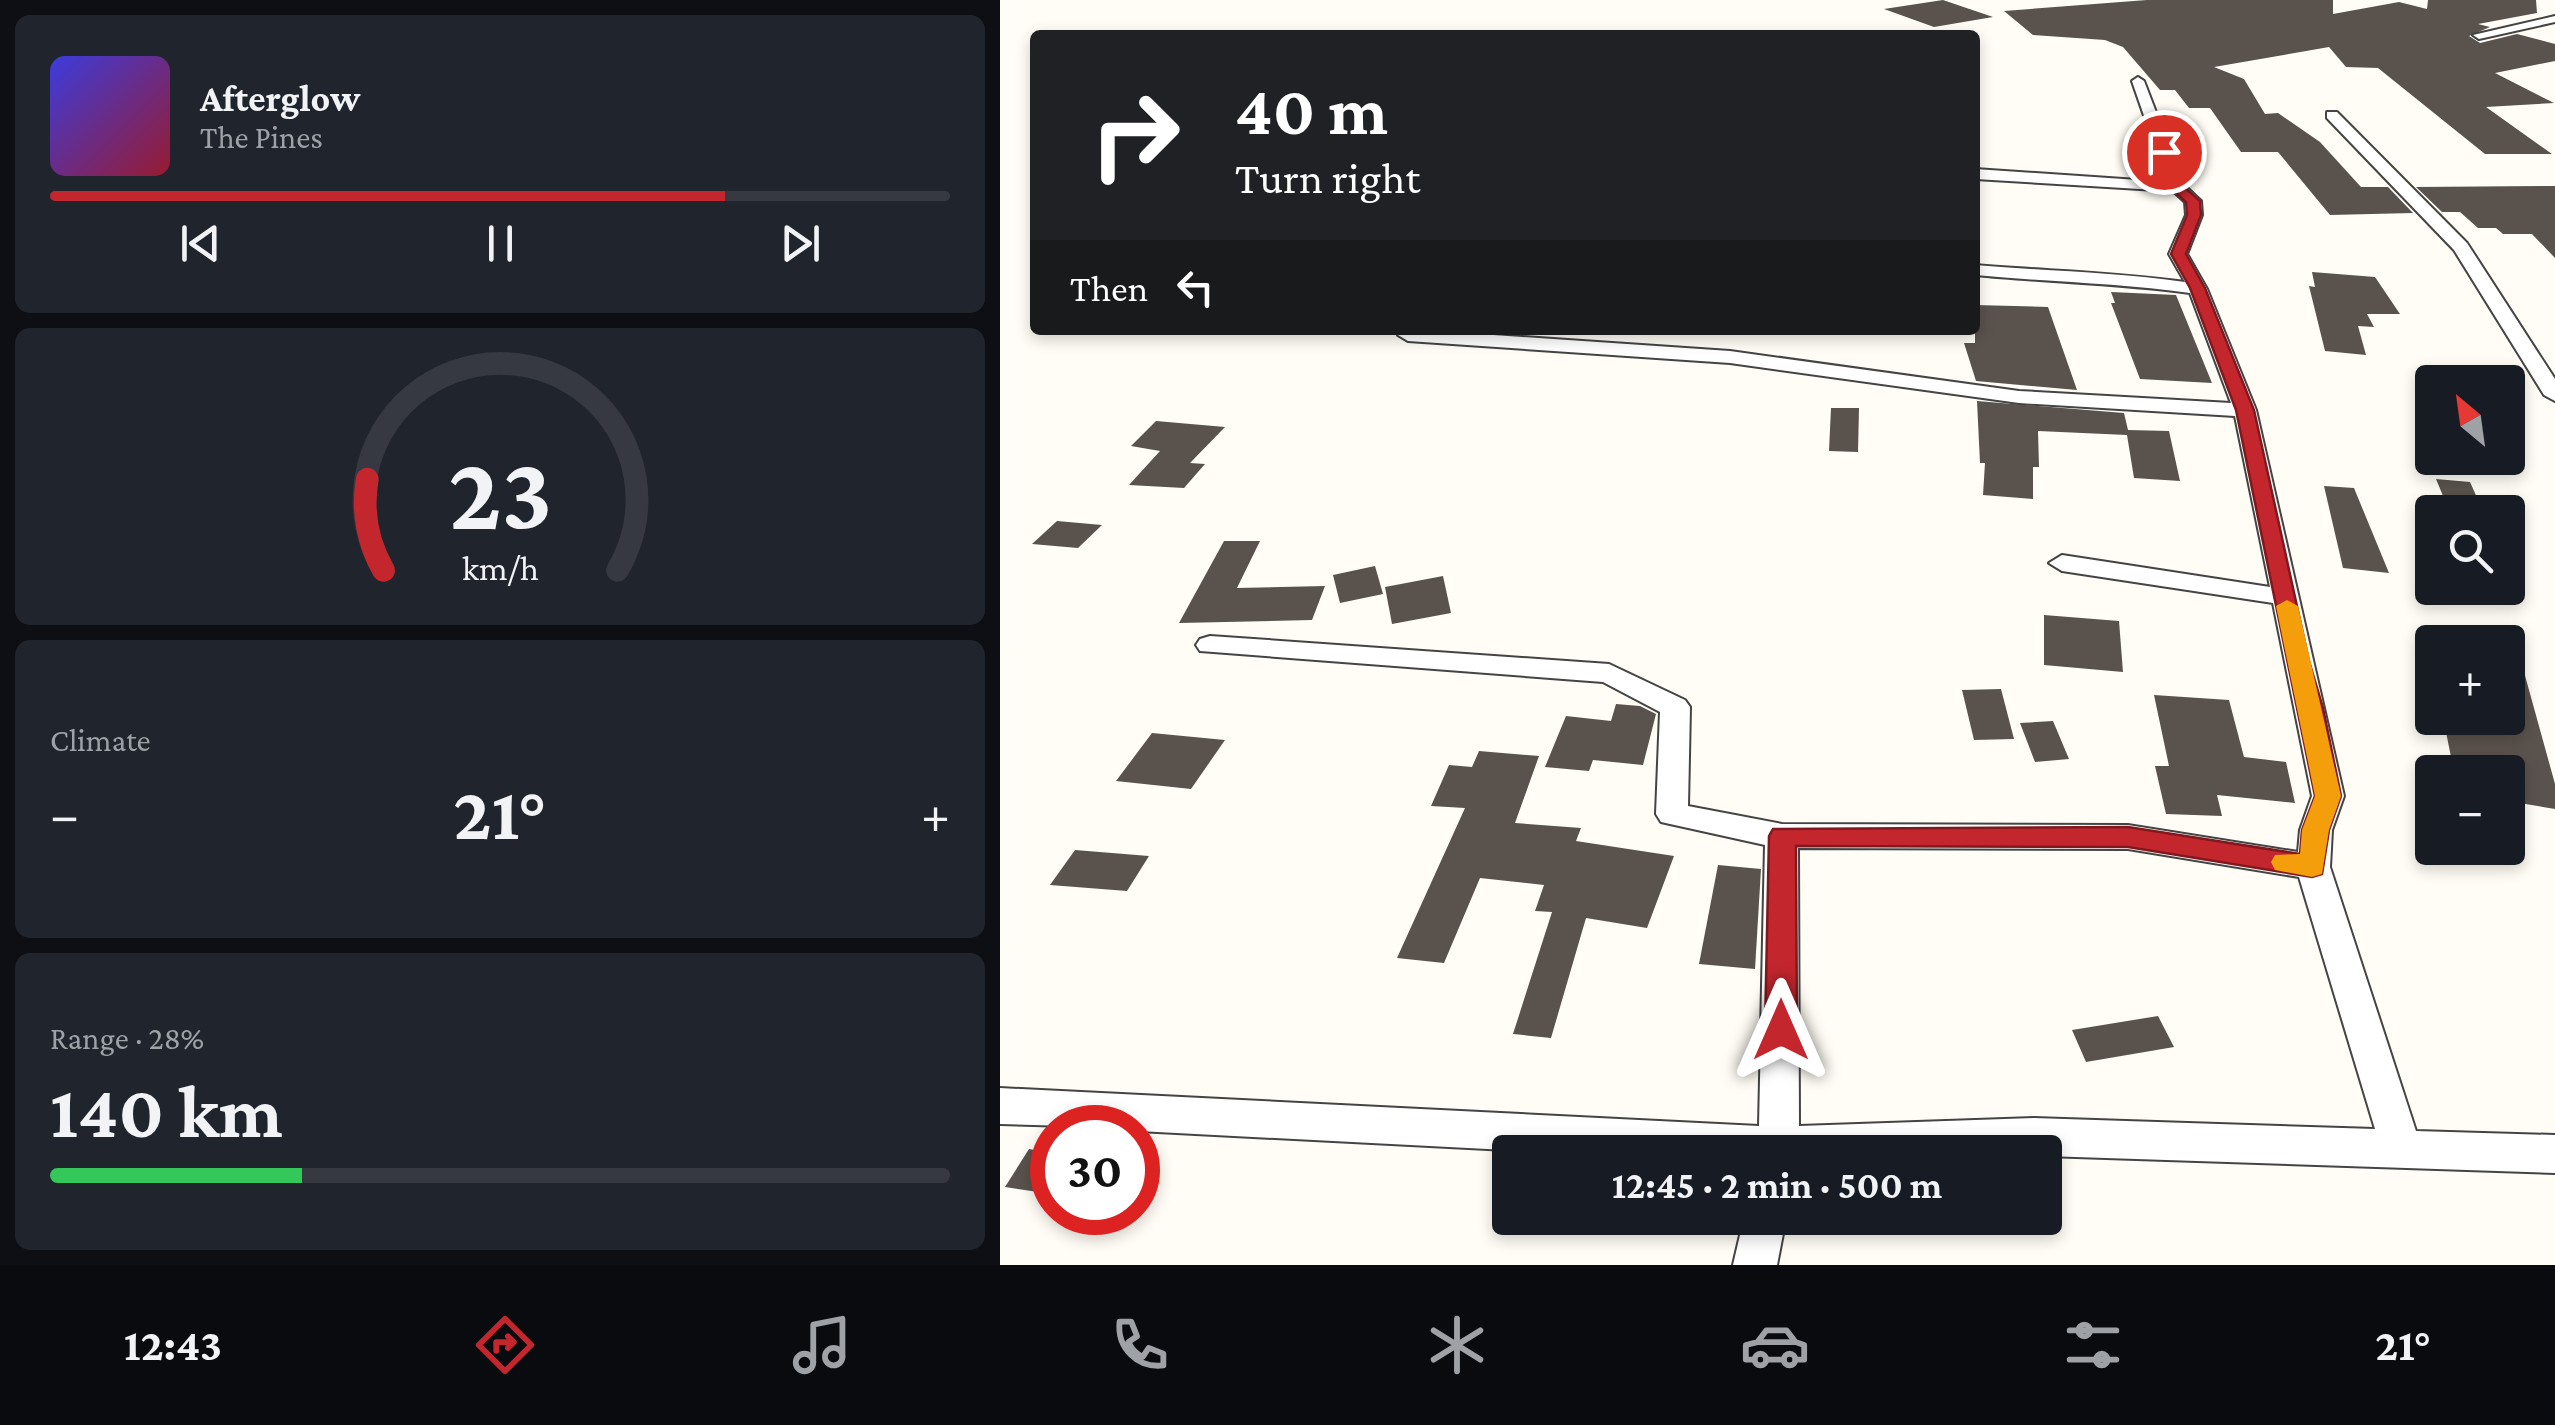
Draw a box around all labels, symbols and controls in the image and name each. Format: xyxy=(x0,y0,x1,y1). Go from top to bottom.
icon: right xyxy=(1070,70,1200,200)
text: 40 m xyxy=(1235,71,1388,149)
text: Afterglow xyxy=(200,77,360,119)
pin xyxy=(2122,110,2207,195)
text: The Pines xyxy=(200,119,323,155)
icon: arrive xyxy=(2137,125,2192,180)
text: Turn right xyxy=(1235,153,1420,203)
icon: previous xyxy=(173,216,228,271)
icon: pause xyxy=(473,216,528,271)
icon: next xyxy=(773,216,828,271)
icon: left xyxy=(1168,260,1223,315)
text: Then xyxy=(1070,267,1148,309)
north arrow xyxy=(2415,365,2525,475)
map controls xyxy=(2415,365,2525,865)
text: 23 xyxy=(448,435,552,550)
button: search xyxy=(2415,495,2525,605)
text: km/h xyxy=(461,548,539,588)
button: + xyxy=(2415,625,2525,735)
text: Climate xyxy=(50,722,151,758)
button: − xyxy=(2415,755,2525,865)
text: 21° xyxy=(453,772,547,855)
text: − xyxy=(50,784,79,845)
text: + xyxy=(921,784,950,845)
position arrow xyxy=(1729,978,1833,1082)
text: Range · 28% xyxy=(50,1020,204,1056)
text: 140 km xyxy=(50,1070,283,1153)
speed limit sign: 30 xyxy=(1030,1105,1160,1235)
text: 12:45 · 2 min · 500 m xyxy=(1612,1164,1942,1206)
icon: directions xyxy=(470,1310,540,1380)
icon: music xyxy=(787,1310,857,1380)
icon: phone xyxy=(1105,1310,1175,1380)
icon: climate xyxy=(1422,1310,1492,1380)
icon: car xyxy=(1740,1310,1810,1380)
icon: filters xyxy=(2058,1310,2128,1380)
text: 12:43 xyxy=(124,1320,222,1370)
text: 21° xyxy=(2375,1320,2431,1370)

